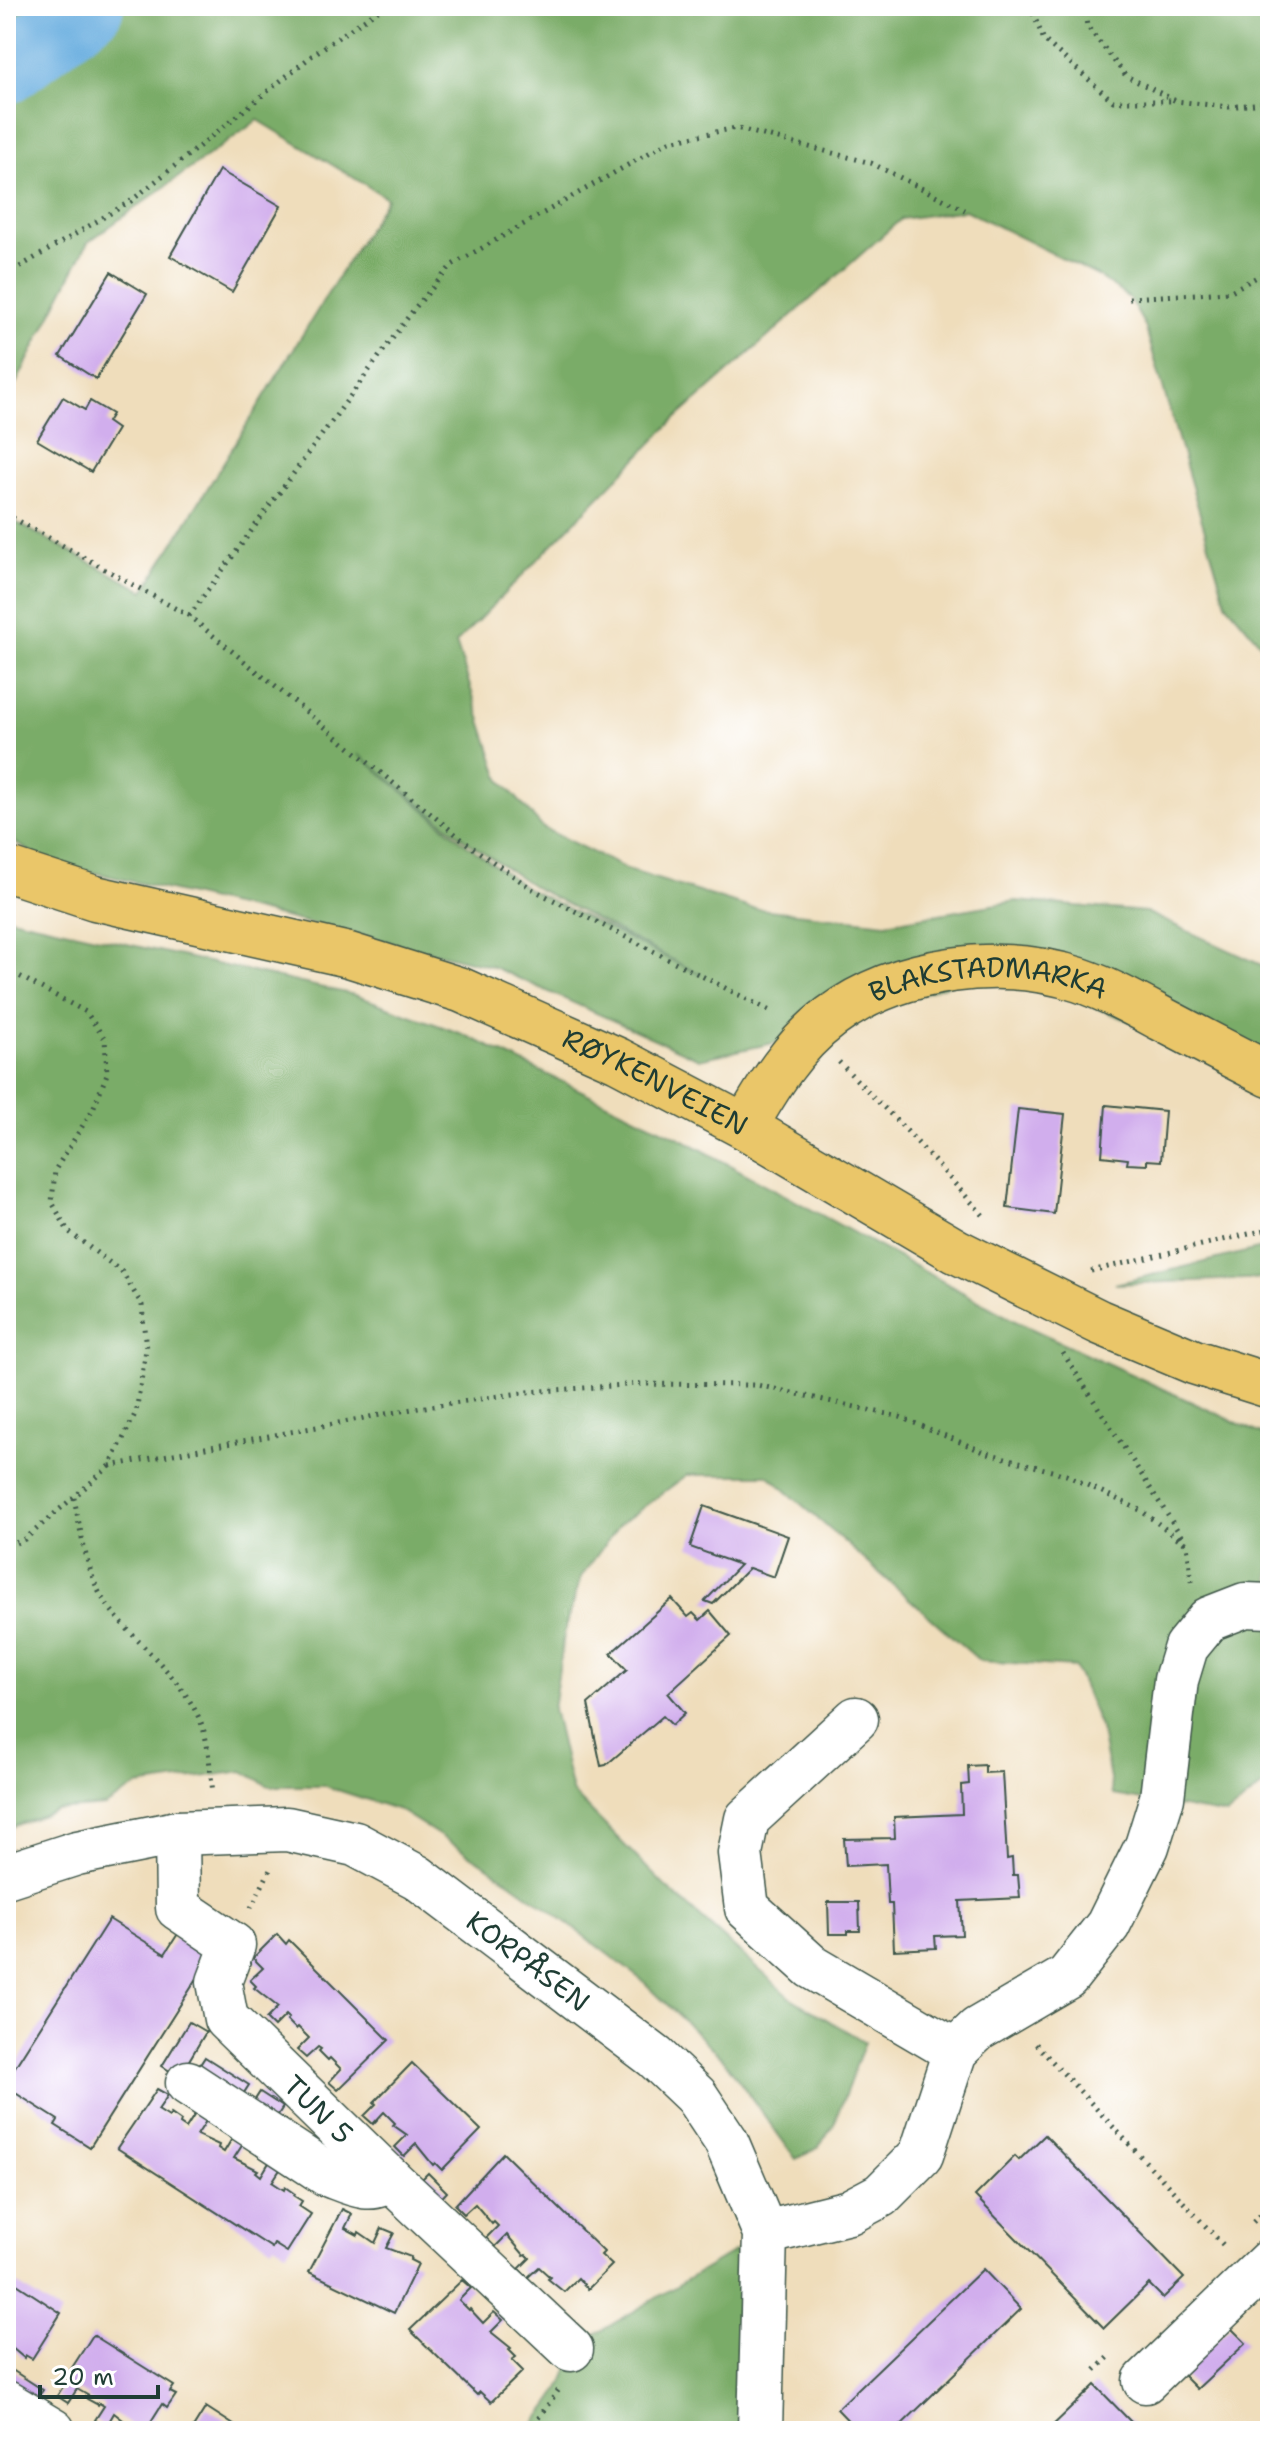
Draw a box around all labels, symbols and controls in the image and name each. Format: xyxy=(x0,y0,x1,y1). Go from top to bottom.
street label: BLAKSTADMARKA xyxy=(863,948,1114,1011)
street label: RØYKENVEIEN xyxy=(557,1019,755,1144)
street label: KORPÅSEN xyxy=(459,1902,598,2020)
street label: TUN 5 xyxy=(276,2067,362,2152)
scale bar xyxy=(40,2349,158,2399)
text: 20 m xyxy=(52,2361,114,2393)

